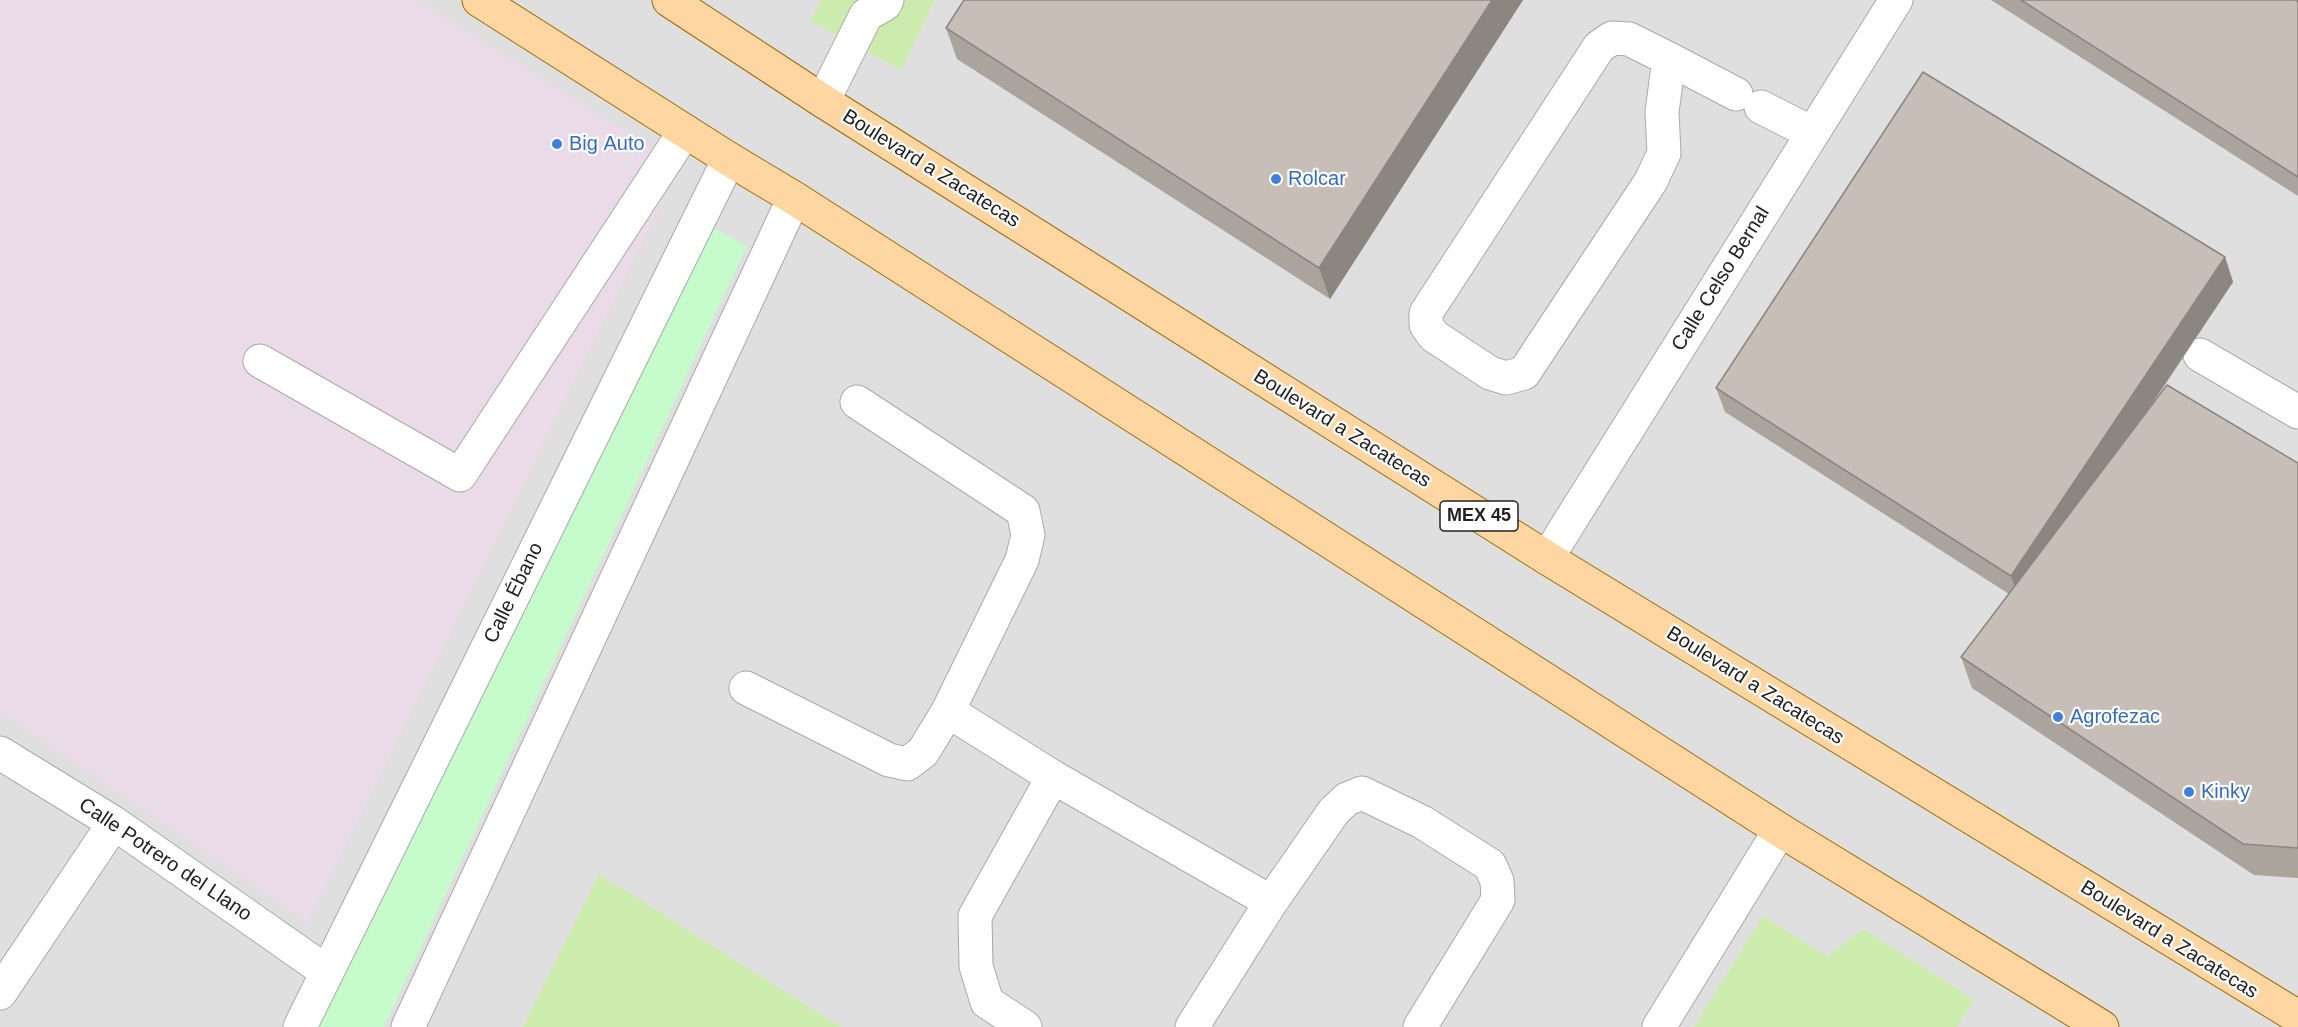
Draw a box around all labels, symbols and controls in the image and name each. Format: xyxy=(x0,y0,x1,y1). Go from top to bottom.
street label: Boulevard a Zacatecas xyxy=(838,105,1024,233)
place label: Big Auto xyxy=(569,132,645,156)
marker: Big Auto xyxy=(550,137,564,151)
place label: Rolcar xyxy=(1288,167,1346,191)
marker: Rolcar xyxy=(1269,172,1283,186)
street label: Calle Celso Bernal xyxy=(1667,202,1775,356)
street label: Boulevard a Zacatecas xyxy=(1249,365,1435,493)
road number: MEX 45 xyxy=(1440,501,1518,531)
street label: Calle Ébano xyxy=(479,539,549,647)
street label: Boulevard a Zacatecas xyxy=(1662,622,1848,750)
place label: Agrofezac xyxy=(2070,705,2160,729)
marker: Agrofezac xyxy=(2051,710,2065,724)
place label: Kinky xyxy=(2201,780,2250,804)
marker: Kinky xyxy=(2182,785,2196,799)
street label: Calle Potrero del Llano xyxy=(74,793,256,927)
street label: Boulevard a Zacatecas xyxy=(2076,876,2262,1004)

